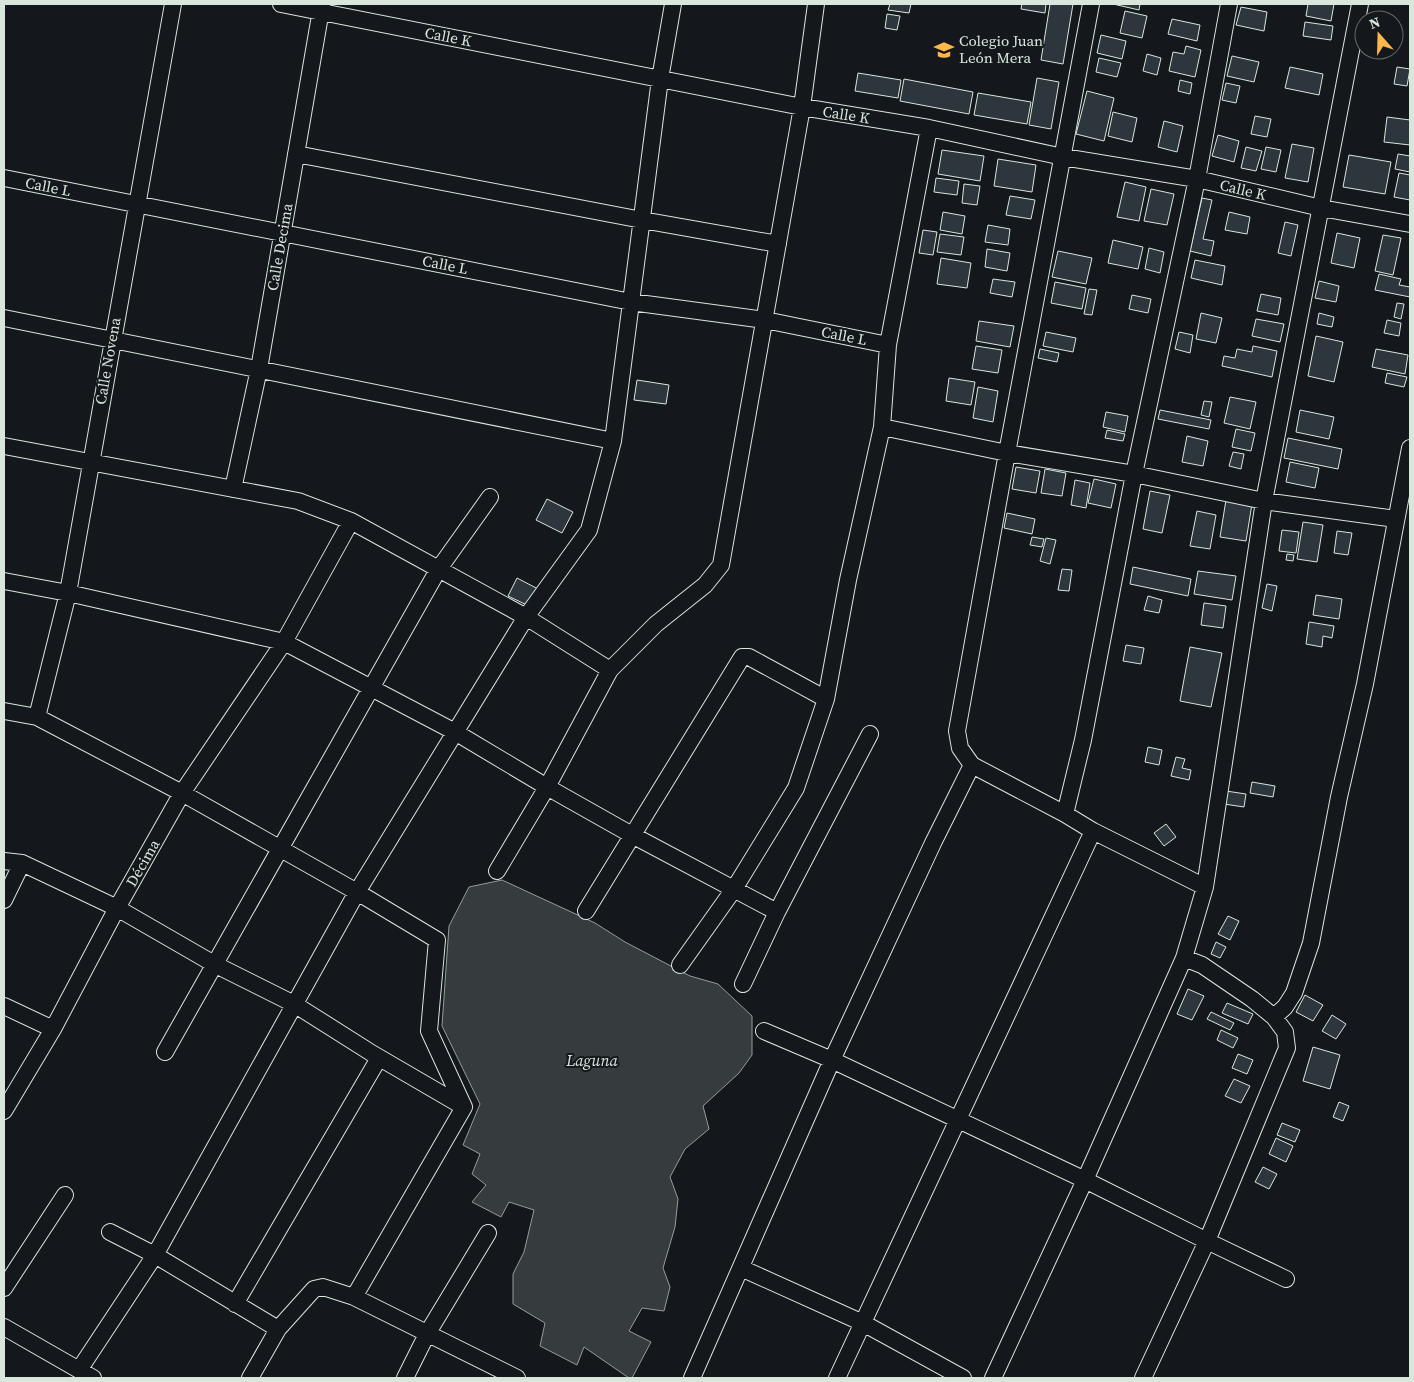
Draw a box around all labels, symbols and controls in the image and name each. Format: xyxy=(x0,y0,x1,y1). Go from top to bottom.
north arrow xyxy=(1354,10,1404,60)
text: N xyxy=(1366,12,1383,34)
street label: Calle K xyxy=(423,22,473,51)
place label: Colegio Juan León Mera xyxy=(959,30,1043,68)
school or university icon: Colegio Juan León Mera xyxy=(933,39,955,61)
street label: Calle K xyxy=(821,100,871,129)
street label: Calle L xyxy=(23,172,73,201)
street label: Calle K xyxy=(1218,174,1268,205)
street label: Calle Decima xyxy=(261,201,298,292)
street label: Calle L xyxy=(420,250,470,279)
street label: Calle Novena xyxy=(90,315,126,406)
street label: Calle L xyxy=(819,321,869,350)
street label: Décima xyxy=(121,835,165,890)
water label: Laguna xyxy=(565,1049,619,1071)

